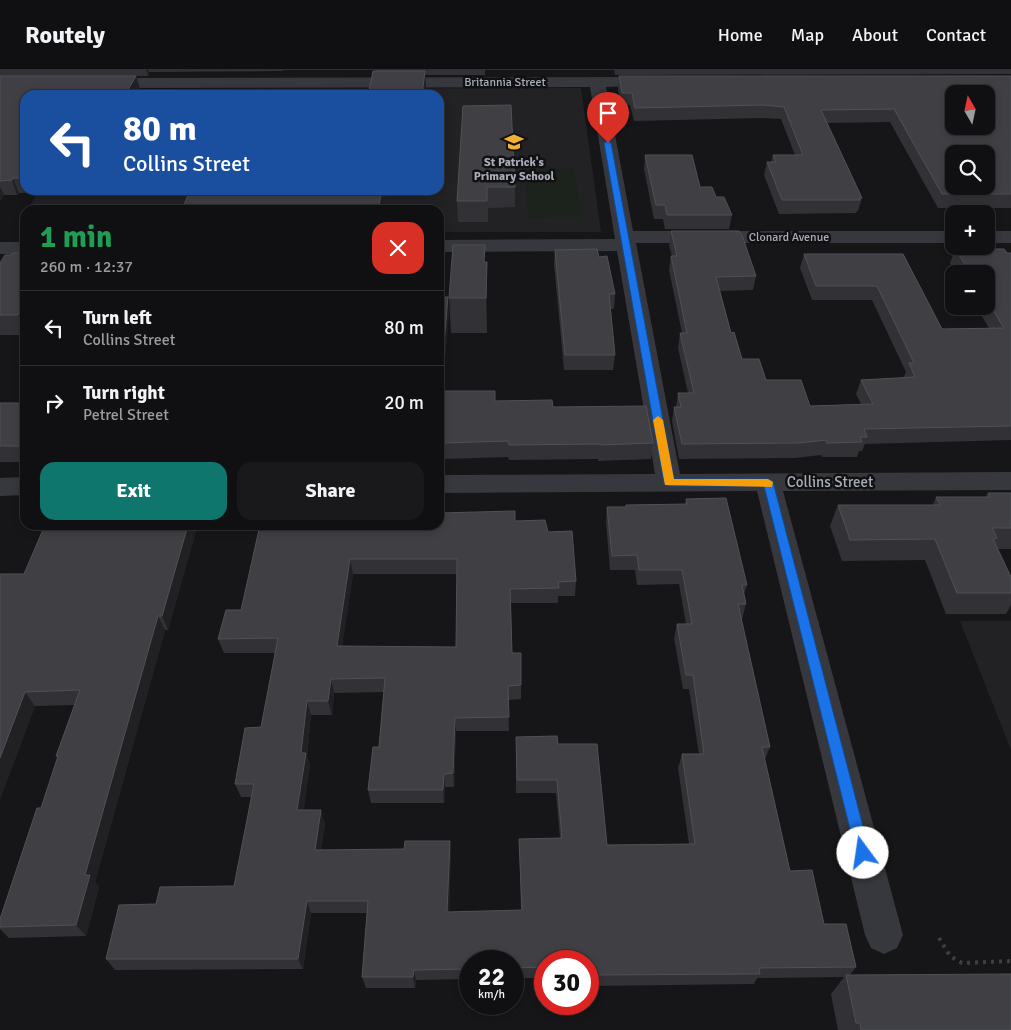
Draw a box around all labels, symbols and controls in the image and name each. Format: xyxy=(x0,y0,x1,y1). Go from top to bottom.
text: Routely xyxy=(25,20,105,50)
text: Home xyxy=(718,24,763,46)
text: Map xyxy=(791,24,824,46)
text: About xyxy=(852,24,898,46)
text: Contact xyxy=(926,24,986,46)
street label: Britannia Street xyxy=(464,75,546,90)
north arrow xyxy=(945,85,995,135)
map controls xyxy=(945,85,995,315)
pin xyxy=(587,92,629,143)
icon: arrive xyxy=(594,99,622,127)
text: 80 m xyxy=(123,107,197,150)
icon: left xyxy=(40,110,105,175)
school or university icon: St Patrick's Primary School xyxy=(503,131,525,153)
button: search xyxy=(945,145,995,195)
text: Collins Street xyxy=(123,150,250,177)
place label: St Patrick's Primary School xyxy=(474,155,554,184)
button: + xyxy=(945,205,995,255)
text: 1 min xyxy=(40,219,112,256)
button: close xyxy=(372,222,424,274)
street label: Clonard Avenue xyxy=(749,230,829,245)
text: 260 m · 12:37 xyxy=(40,257,133,277)
button: − xyxy=(945,265,995,315)
text: Turn left xyxy=(83,306,152,330)
icon: left xyxy=(40,314,68,342)
text: 80 m xyxy=(384,316,424,340)
text: Collins Street xyxy=(83,330,175,350)
text: Turn right xyxy=(83,381,165,405)
icon: right xyxy=(40,389,68,417)
text: 20 m xyxy=(384,391,424,415)
text: Petrel Street xyxy=(83,405,169,425)
button: Exit xyxy=(40,462,227,520)
button: Share xyxy=(237,462,424,520)
street label: Collins Street xyxy=(787,473,873,491)
position arrow xyxy=(836,826,888,878)
speed limit sign: 30 xyxy=(534,950,599,1015)
text: 22 xyxy=(478,961,505,992)
text: km/h xyxy=(478,987,505,1002)

